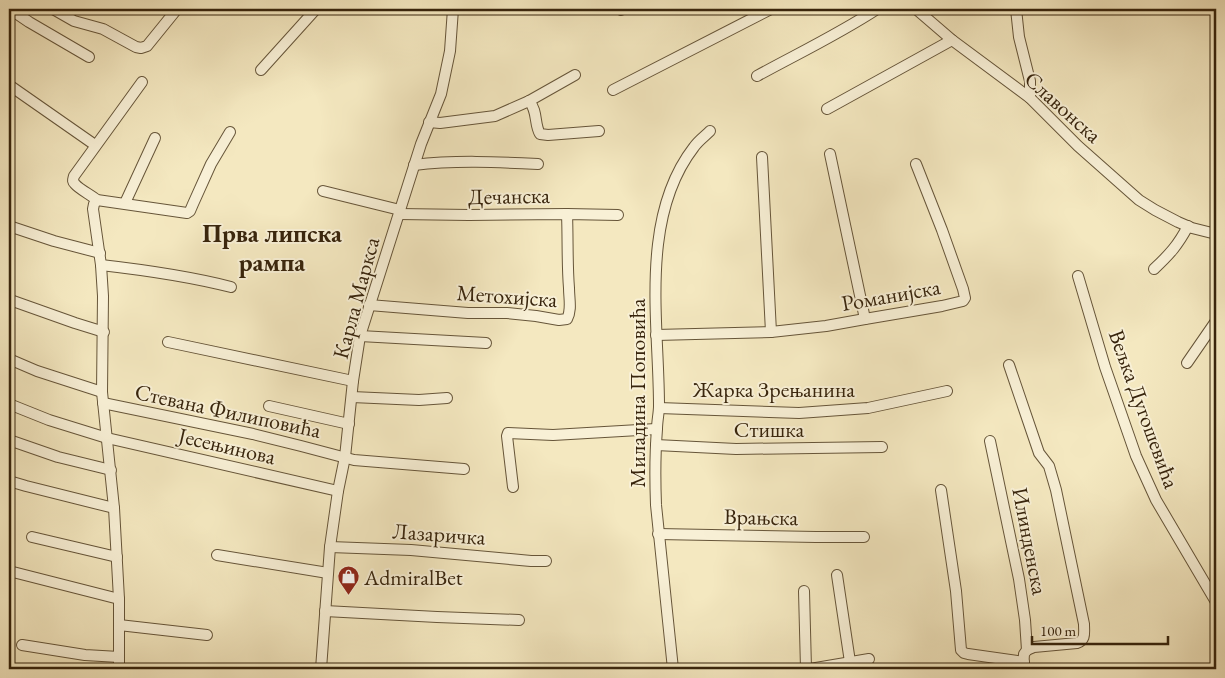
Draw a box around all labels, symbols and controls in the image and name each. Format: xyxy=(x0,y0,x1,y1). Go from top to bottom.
street label: Славонска xyxy=(1018,65,1108,149)
street label: Дечанска xyxy=(468,181,550,211)
district label: Прва липска рампа xyxy=(202,217,343,278)
street label: Карла Маркса xyxy=(326,234,386,362)
street label: Романијска xyxy=(839,272,943,318)
street label: Метохијска xyxy=(456,278,558,314)
street label: Миладина Поповића xyxy=(623,298,652,488)
street label: Вељка Дугошевића xyxy=(1102,326,1186,493)
street label: Жарка Зрењанина xyxy=(692,375,855,404)
street label: Стевана Филиповића xyxy=(132,377,324,445)
street label: Стишка xyxy=(734,415,804,444)
street label: Јесењинова xyxy=(174,420,279,471)
street label: Илинденска xyxy=(1005,485,1055,597)
street label: Врањска xyxy=(724,502,799,532)
street label: Лазаричка xyxy=(391,516,487,552)
place label: AdmiralBet xyxy=(363,563,463,592)
shop icon: AdmiralBet xyxy=(336,565,360,596)
scale bar xyxy=(1032,613,1169,645)
text: 100 m xyxy=(1040,621,1077,640)

